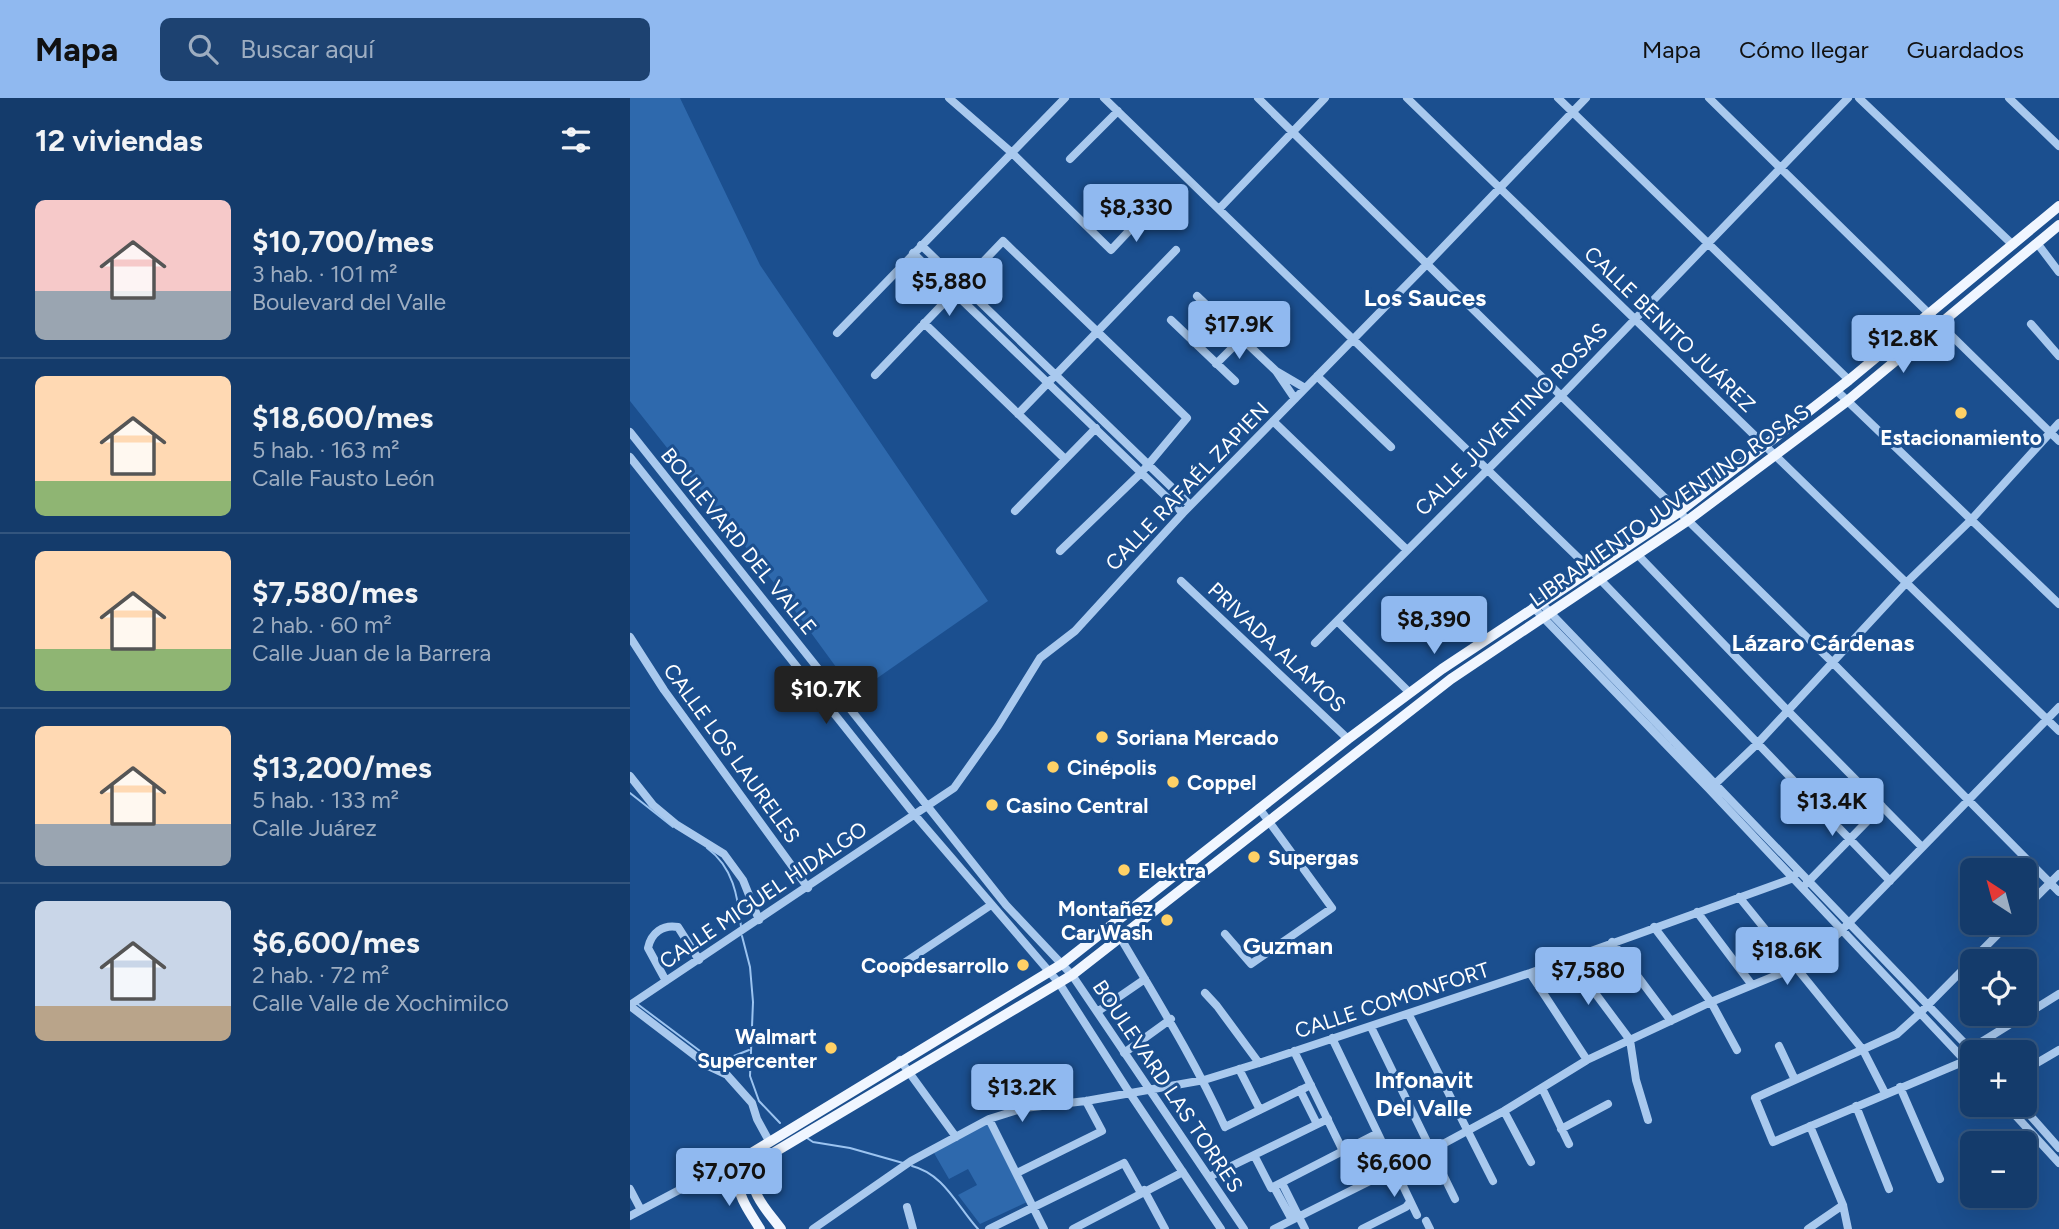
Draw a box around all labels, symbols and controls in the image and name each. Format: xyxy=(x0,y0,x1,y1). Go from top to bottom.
search box xyxy=(160,18,650,81)
text: Mapa xyxy=(35,30,118,69)
icon: search xyxy=(184,30,222,68)
text: Buscar aquí xyxy=(240,33,374,65)
text: Mapa xyxy=(1642,35,1701,64)
text: Cómo llegar xyxy=(1739,35,1869,64)
text: Guardados xyxy=(1907,35,2024,64)
icon: filters xyxy=(557,121,595,159)
text: 12 viviendas xyxy=(35,122,203,159)
pin: $8,330 xyxy=(1079,184,1193,244)
text: $8,330 xyxy=(1099,193,1173,221)
text: $10,700/mes xyxy=(252,223,434,260)
icon: home xyxy=(91,228,175,312)
street label: CALLE BENITO JUÁREZ xyxy=(1579,241,1761,417)
pin: $5,880 xyxy=(892,258,1006,318)
text: 3 hab. · 101 m² xyxy=(252,260,398,288)
text: $5,880 xyxy=(911,267,987,295)
district label: Los Sauces xyxy=(1364,283,1486,312)
text: Boulevard del Valle xyxy=(252,288,446,316)
pin: $17.9K xyxy=(1182,302,1296,361)
text: $17.9K xyxy=(1204,310,1274,338)
pin: $12.8K xyxy=(1846,316,1960,375)
street label: CALLE JUVENTINO ROSAS xyxy=(1410,318,1612,520)
text: $12.8K xyxy=(1868,324,1938,352)
street label: CALLE RAFAÉL ZAPIEN xyxy=(1100,397,1274,575)
text: $18,600/mes xyxy=(252,399,433,436)
street label: LIBRAMIENTO JUVENTINO ROSAS xyxy=(1525,399,1813,611)
icon: home xyxy=(91,404,175,488)
marker: Estacionamiento xyxy=(1953,405,1969,421)
place label: Estacionamiento xyxy=(1880,425,2042,450)
text: 5 hab. · 163 m² xyxy=(252,436,400,464)
street label: BOULEVARD DEL VALLE xyxy=(656,443,822,639)
text: Calle Fausto León xyxy=(252,464,435,492)
text: $7,580/mes xyxy=(252,574,418,611)
street label: PRIVADA ALAMOS xyxy=(1203,577,1351,717)
icon: home xyxy=(91,579,175,663)
pin: $8,390 xyxy=(1377,596,1491,656)
text: $8,390 xyxy=(1397,605,1471,633)
text: 2 hab. · 60 m² xyxy=(252,611,392,639)
district label: Lázaro Cárdenas xyxy=(1732,628,1914,657)
text: Calle Juan de la Barrera xyxy=(252,639,491,667)
street label: CALLE LOS LAURELES xyxy=(659,658,805,848)
pin: $10.7K xyxy=(769,666,883,726)
text: $10.7K xyxy=(790,675,862,703)
place label: Soriana Mercado xyxy=(1116,725,1279,750)
marker: Soriana Mercado xyxy=(1094,729,1110,745)
text: $13,200/mes xyxy=(252,749,432,786)
icon: home xyxy=(91,754,175,838)
place label: Cinépolis xyxy=(1067,755,1157,780)
marker: Cinépolis xyxy=(1045,759,1061,775)
place label: Coppel xyxy=(1187,770,1256,795)
marker: Coppel xyxy=(1165,774,1181,790)
pin: $13.4K xyxy=(1775,778,1889,838)
text: 5 hab. · 133 m² xyxy=(252,786,399,814)
text: $13.4K xyxy=(1797,787,1867,815)
place label: Casino Central xyxy=(1006,793,1148,818)
marker: Casino Central xyxy=(984,797,1000,813)
text: Calle Juárez xyxy=(252,814,377,842)
street label: CALLE MIGUEL HIDALGO xyxy=(654,816,872,974)
place label: Supergas xyxy=(1268,845,1359,870)
marker: Supergas xyxy=(1246,849,1262,865)
place label: Elektra xyxy=(1138,858,1206,883)
north arrow xyxy=(1960,858,2037,934)
map controls xyxy=(1960,858,2037,1208)
marker: Elektra xyxy=(1116,862,1132,878)
place label: Montañez Car Wash xyxy=(1058,896,1153,945)
marker: Montañez Car Wash xyxy=(1159,912,1175,928)
text: $6,600/mes xyxy=(252,924,420,961)
pin: $18.6K xyxy=(1730,928,1844,987)
icon: home xyxy=(91,929,175,1013)
district label: Guzman xyxy=(1243,931,1333,960)
text: $18.6K xyxy=(1752,936,1822,964)
pin: $7,580 xyxy=(1531,948,1645,1007)
button: locate xyxy=(1960,949,2037,1026)
place label: Coopdesarrollo xyxy=(861,953,1009,978)
text: $7,580 xyxy=(1551,956,1625,984)
marker: Coopdesarrollo xyxy=(1015,957,1031,973)
street label: CALLE COMONFORT xyxy=(1292,957,1493,1043)
text: 2 hab. · 72 m² xyxy=(252,961,389,989)
street label: BOULEVARD LAS TORRES xyxy=(1088,975,1248,1197)
text: Calle Valle de Xochimilco xyxy=(252,989,509,1017)
place label: Walmart Supercenter xyxy=(697,1024,817,1073)
marker: Walmart Supercenter xyxy=(823,1040,839,1056)
button: + xyxy=(1960,1040,2037,1117)
pin: $13.2K xyxy=(965,1065,1079,1124)
district label: Infonavit Del Valle xyxy=(1374,1065,1474,1122)
text: $13.2K xyxy=(987,1073,1057,1101)
button: − xyxy=(1960,1131,2037,1208)
pin: $6,600 xyxy=(1337,1140,1451,1199)
pin: $7,070 xyxy=(672,1148,786,1208)
text: $6,600 xyxy=(1356,1148,1432,1176)
text: $7,070 xyxy=(692,1157,766,1185)

